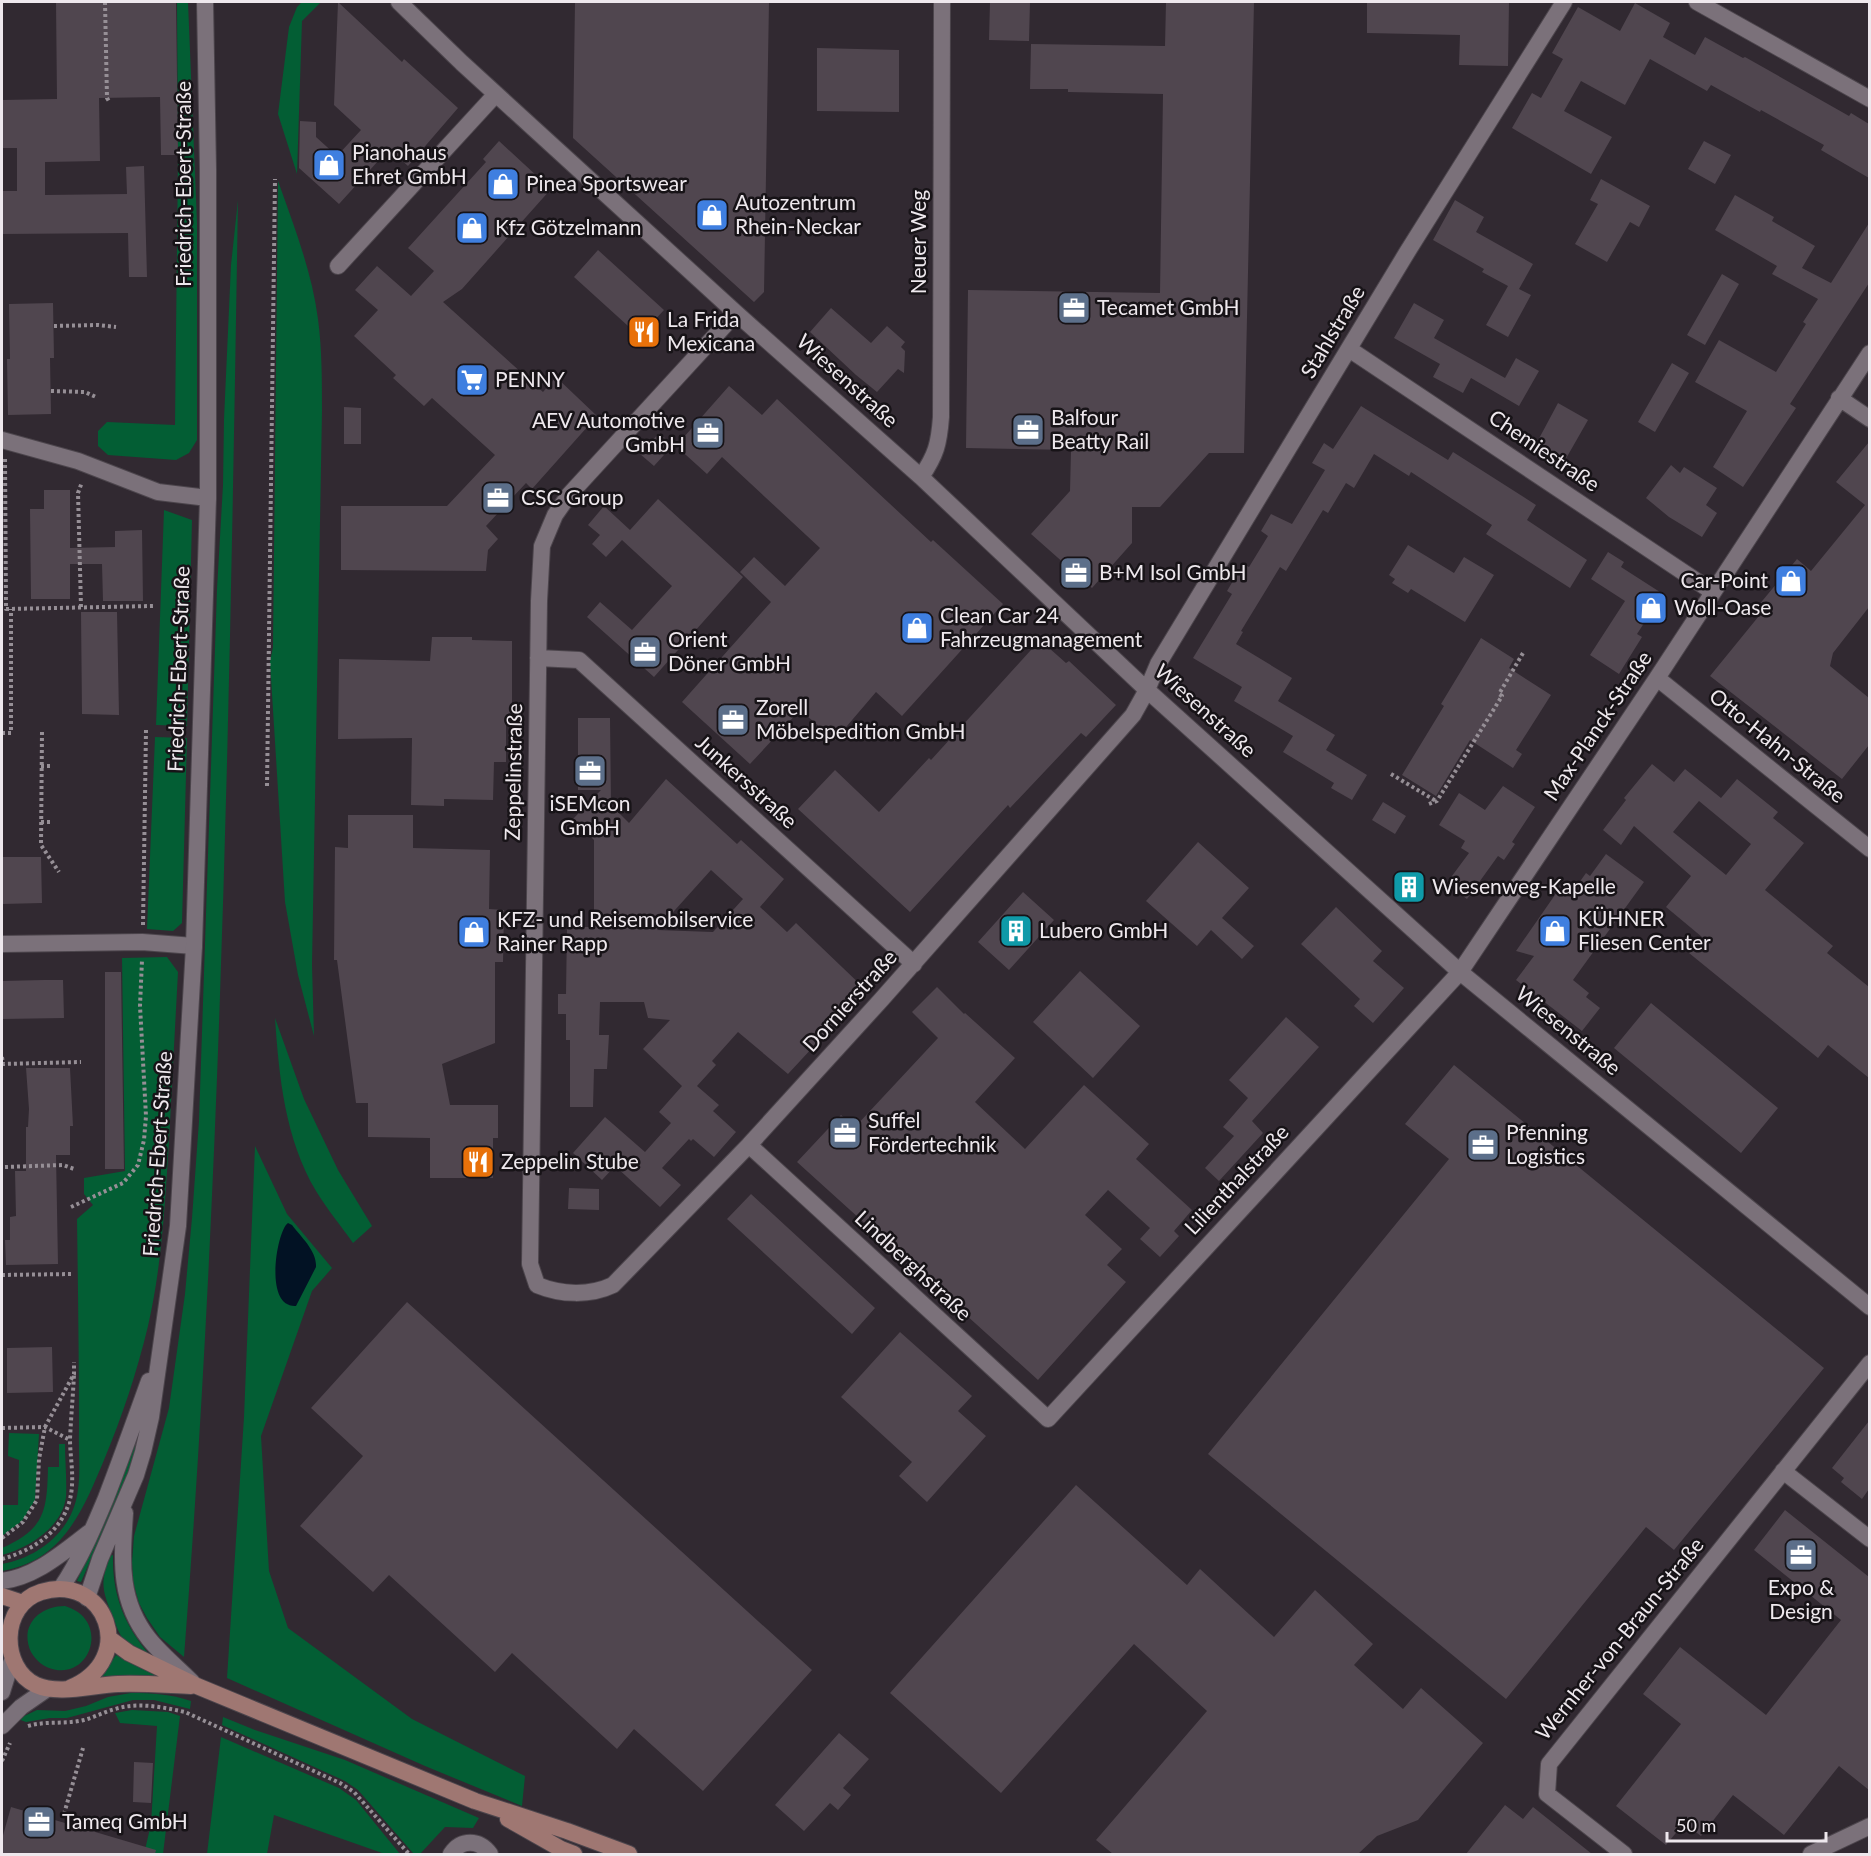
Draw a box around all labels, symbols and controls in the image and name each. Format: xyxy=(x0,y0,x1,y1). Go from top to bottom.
street label: Friedrich-Ebert-Straße xyxy=(170,81,195,287)
place label: Pianohaus Ehret GmbH xyxy=(352,139,467,188)
shop icon: Pianohaus Ehret GmbH xyxy=(311,147,347,183)
shop icon: Pinea Sportswear xyxy=(485,166,521,202)
place label: Pinea Sportswear xyxy=(526,170,687,195)
place label: Autozentrum Rhein-Neckar xyxy=(735,189,861,238)
street label: Neuer Weg xyxy=(905,190,930,294)
shop icon: Autozentrum Rhein-Neckar xyxy=(694,197,730,233)
shop icon: Kfz Götzelmann xyxy=(454,210,490,246)
place label: Kfz Götzelmann xyxy=(495,214,642,239)
street label: Stahlstraße xyxy=(1294,280,1369,382)
office icon: Tecamet GmbH xyxy=(1056,290,1092,326)
place label: Tecamet GmbH xyxy=(1097,294,1240,319)
place label: La Frida Mexicana xyxy=(667,306,755,355)
restaurant icon: La Frida Mexicana xyxy=(626,314,662,350)
street label: Wiesenstraße xyxy=(792,328,904,432)
supermarket icon: PENNY xyxy=(454,362,490,398)
place label: PENNY xyxy=(495,366,566,391)
place label: Balfour Beatty Rail xyxy=(1051,404,1149,453)
street label: Chemiestraße xyxy=(1485,404,1605,496)
place label: AEV Automotive GmbH xyxy=(532,407,685,456)
office icon: Balfour Beatty Rail xyxy=(1010,412,1046,448)
office icon: AEV Automotive GmbH xyxy=(690,415,726,451)
office icon: CSC Group xyxy=(480,480,516,516)
place label: CSC Group xyxy=(521,484,624,509)
office icon: B+M Isol GmbH xyxy=(1058,555,1094,591)
place label: B+M Isol GmbH xyxy=(1099,559,1246,584)
shop icon: Car-Point xyxy=(1773,563,1809,599)
street label: Friedrich-Ebert-Straße xyxy=(161,565,194,772)
place label: Car-Point xyxy=(1680,567,1768,592)
shop icon: Woll-Oase xyxy=(1633,590,1669,626)
place label: Woll-Oase xyxy=(1674,594,1771,619)
place label: Clean Car 24 Fahrzeugmanagement xyxy=(940,602,1143,651)
shop icon: Clean Car 24 Fahrzeugmanagement xyxy=(899,610,935,646)
place label: Orient Döner GmbH xyxy=(668,626,791,675)
office icon: Orient Döner GmbH xyxy=(627,634,663,670)
street label: Max-Planck-Straße xyxy=(1538,646,1656,805)
street label: Wiesenstraße xyxy=(1150,658,1262,762)
street label: Otto-Hahn-Straße xyxy=(1705,682,1851,807)
place label: Zorell Möbelspedition GmbH xyxy=(756,694,966,743)
office icon: Zorell Möbelspedition GmbH xyxy=(715,702,751,738)
street label: Zeppelinstraße xyxy=(499,703,526,841)
street label: Junkersstraße xyxy=(691,729,803,833)
office icon: iSEMcon GmbH xyxy=(572,753,608,789)
place label: iSEMcon GmbH xyxy=(549,790,631,839)
building icon: Wiesenweg-Kapelle xyxy=(1391,869,1427,905)
place label: Wiesenweg-Kapelle xyxy=(1432,873,1616,898)
place label: KÜHNER Fliesen Center xyxy=(1578,905,1711,954)
place label: KFZ- und Reisemobilservice Rainer Rapp xyxy=(497,906,753,955)
building icon: Lubero GmbH xyxy=(998,913,1034,949)
shop icon: KÜHNER Fliesen Center xyxy=(1537,913,1573,949)
shop icon: KFZ- und Reisemobilservice Rainer Rapp xyxy=(456,914,492,950)
place label: Lubero GmbH xyxy=(1039,917,1168,942)
street label: Dornierstraße xyxy=(797,944,901,1056)
street label: Wiesenstraße xyxy=(1512,980,1626,1080)
street label: Friedrich-Ebert-Straße xyxy=(137,1050,176,1258)
place label: Suffel Fördertechnik xyxy=(868,1107,997,1156)
office icon: Suffel Fördertechnik xyxy=(827,1115,863,1151)
street label: Lilienthalstraße xyxy=(1179,1119,1293,1239)
place label: Pfenning Logistics xyxy=(1506,1119,1588,1168)
office icon: Pfenning Logistics xyxy=(1465,1127,1501,1163)
restaurant icon: Zeppelin Stube xyxy=(460,1144,496,1180)
place label: Zeppelin Stube xyxy=(501,1148,639,1173)
street label: Lindberghstraße xyxy=(851,1205,977,1325)
street label: Wernher-von-Braun-Straße xyxy=(1530,1532,1708,1744)
office icon: Expo & Design xyxy=(1783,1537,1819,1573)
place label: Expo & Design xyxy=(1768,1574,1834,1623)
office icon: Tameq GmbH xyxy=(21,1804,57,1840)
scale bar xyxy=(1667,1805,1826,1843)
place label: Tameq GmbH xyxy=(62,1808,188,1833)
text: 50 m xyxy=(1676,1814,1716,1836)

